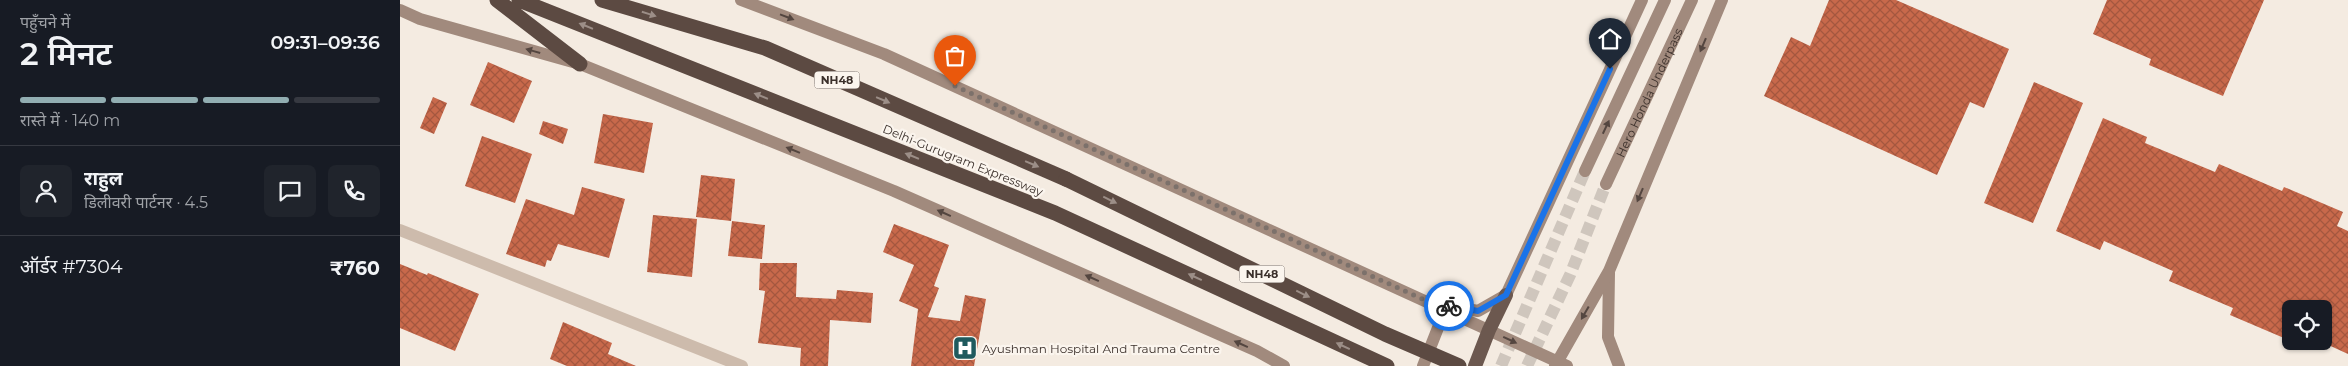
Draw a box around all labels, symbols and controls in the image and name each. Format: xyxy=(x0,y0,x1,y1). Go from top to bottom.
one-way arrow xyxy=(642,10,657,18)
text: पहुँचने में xyxy=(20,13,70,32)
one-way arrow xyxy=(780,13,795,21)
pin xyxy=(1589,18,1631,69)
one-way arrow xyxy=(579,22,593,30)
icon: home xyxy=(1596,25,1624,53)
street label: Hero Honda Underpass xyxy=(1612,25,1685,159)
text: 09:31–09:36 xyxy=(270,31,380,54)
text: 2 मिनट xyxy=(20,34,112,73)
pin xyxy=(934,35,976,86)
one-way arrow xyxy=(1699,38,1707,53)
icon: bag xyxy=(941,42,969,70)
one-way arrow xyxy=(526,47,541,55)
road number: NH48 xyxy=(814,72,860,88)
one-way arrow xyxy=(754,92,769,99)
one-way arrow xyxy=(876,96,890,104)
text: रास्ते में · 140 m xyxy=(20,111,120,130)
one-way arrow xyxy=(1602,120,1610,134)
street label: Delhi-Gurugram Expressway xyxy=(881,121,1046,199)
one-way arrow xyxy=(786,146,801,153)
one-way arrow xyxy=(905,152,920,159)
one-way arrow xyxy=(1025,161,1039,169)
button: person xyxy=(20,165,72,217)
button: chat xyxy=(264,165,316,217)
button: phone xyxy=(328,165,380,217)
text: राहुल xyxy=(84,167,123,190)
one-way arrow xyxy=(1636,188,1644,202)
text: डिलीवरी पार्टनर · 4.5 xyxy=(84,193,208,212)
one-way arrow xyxy=(1103,196,1117,204)
one-way arrow xyxy=(937,208,951,216)
text: ऑर्डर #7304 xyxy=(20,255,122,278)
text: ₹760 xyxy=(330,257,380,280)
road number: NH48 xyxy=(1240,266,1284,282)
one-way arrow xyxy=(1188,273,1202,281)
one-way arrow xyxy=(1085,274,1099,282)
courier xyxy=(1424,281,1474,331)
one-way arrow xyxy=(1296,290,1310,298)
icon: bike xyxy=(1435,292,1463,320)
map controls xyxy=(2282,300,2332,350)
button: locate xyxy=(2282,300,2332,350)
one-way arrow xyxy=(1580,307,1589,320)
hospital icon: Ayushman Hospital And Trauma Centre xyxy=(952,335,978,361)
one-way arrow xyxy=(1503,336,1517,344)
one-way arrow xyxy=(1234,340,1248,348)
place label: Ayushman Hospital And Trauma Centre xyxy=(982,341,1220,356)
one-way arrow xyxy=(1336,341,1350,349)

